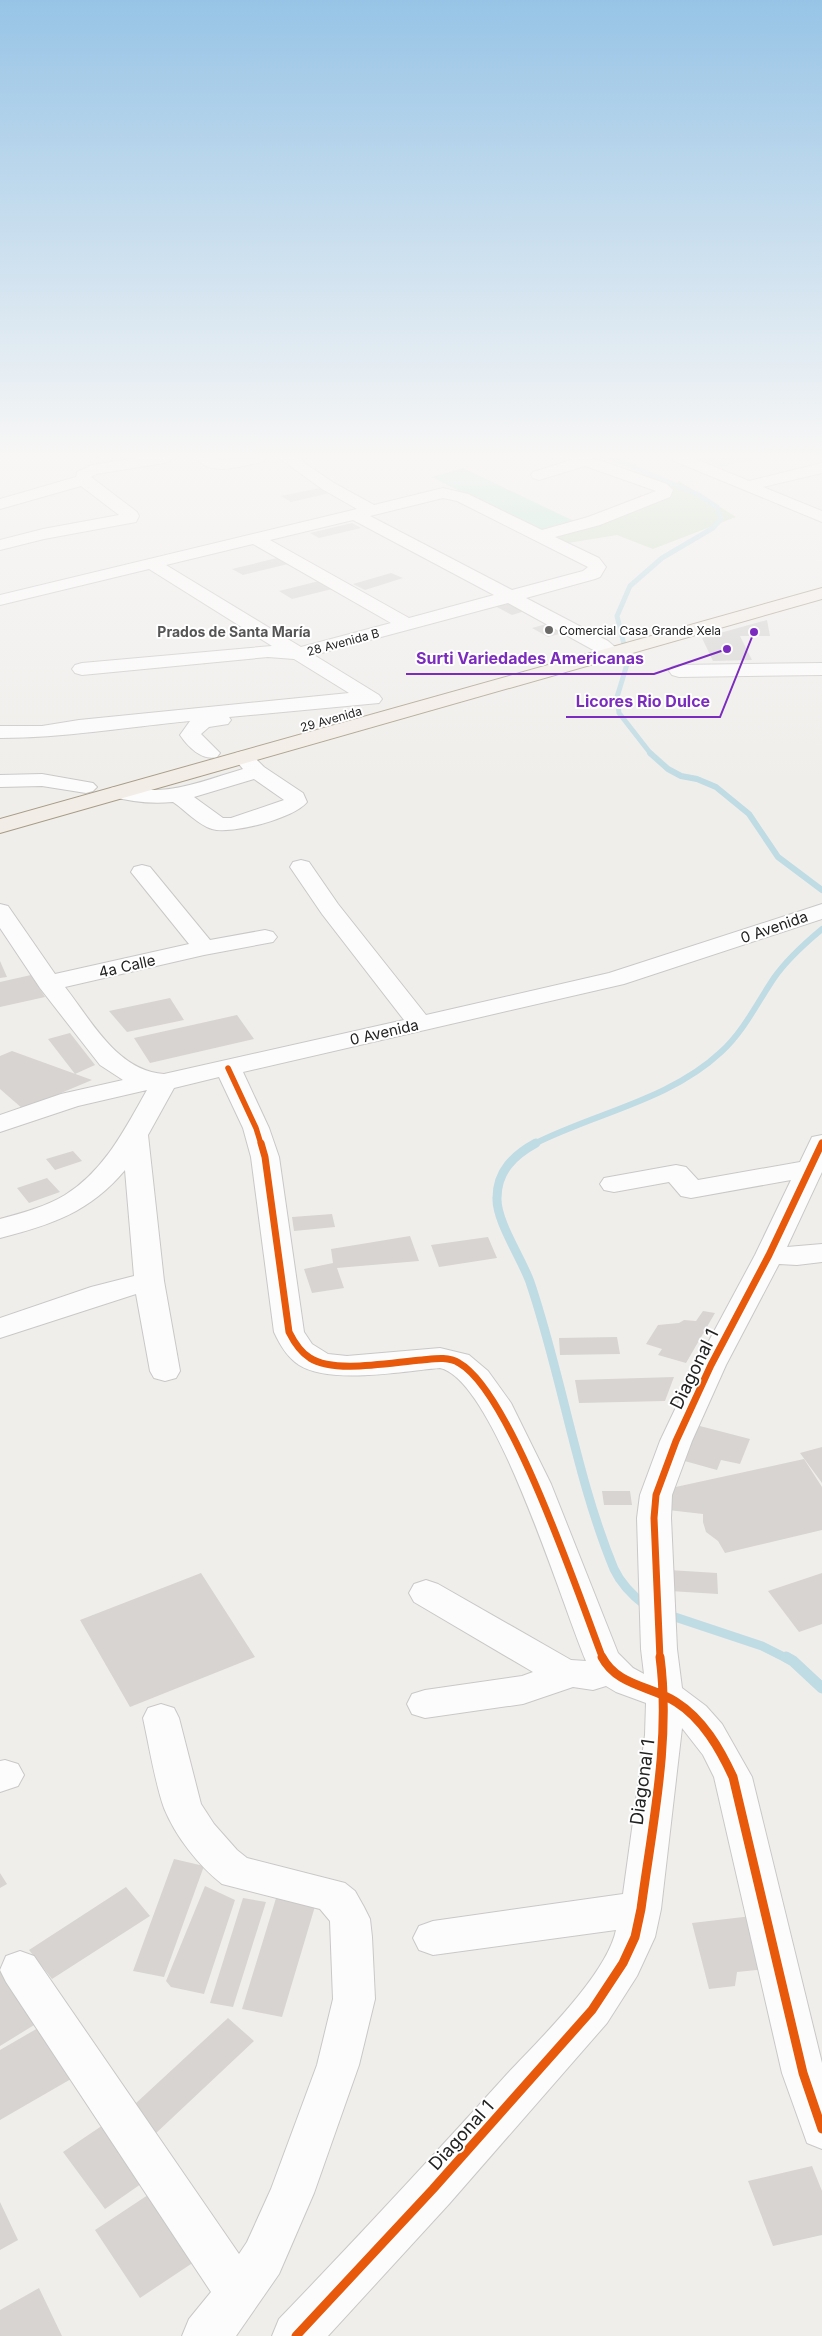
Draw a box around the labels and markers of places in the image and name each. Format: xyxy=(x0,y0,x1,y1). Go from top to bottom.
place label: Comercial Casa Grande Xela xyxy=(559,623,721,638)
marker: Comercial Casa Grande Xela xyxy=(543,624,555,636)
callout: Surti Variedades Americanas xyxy=(406,643,654,674)
callout: Licores Rio Dulce xyxy=(566,686,720,717)

